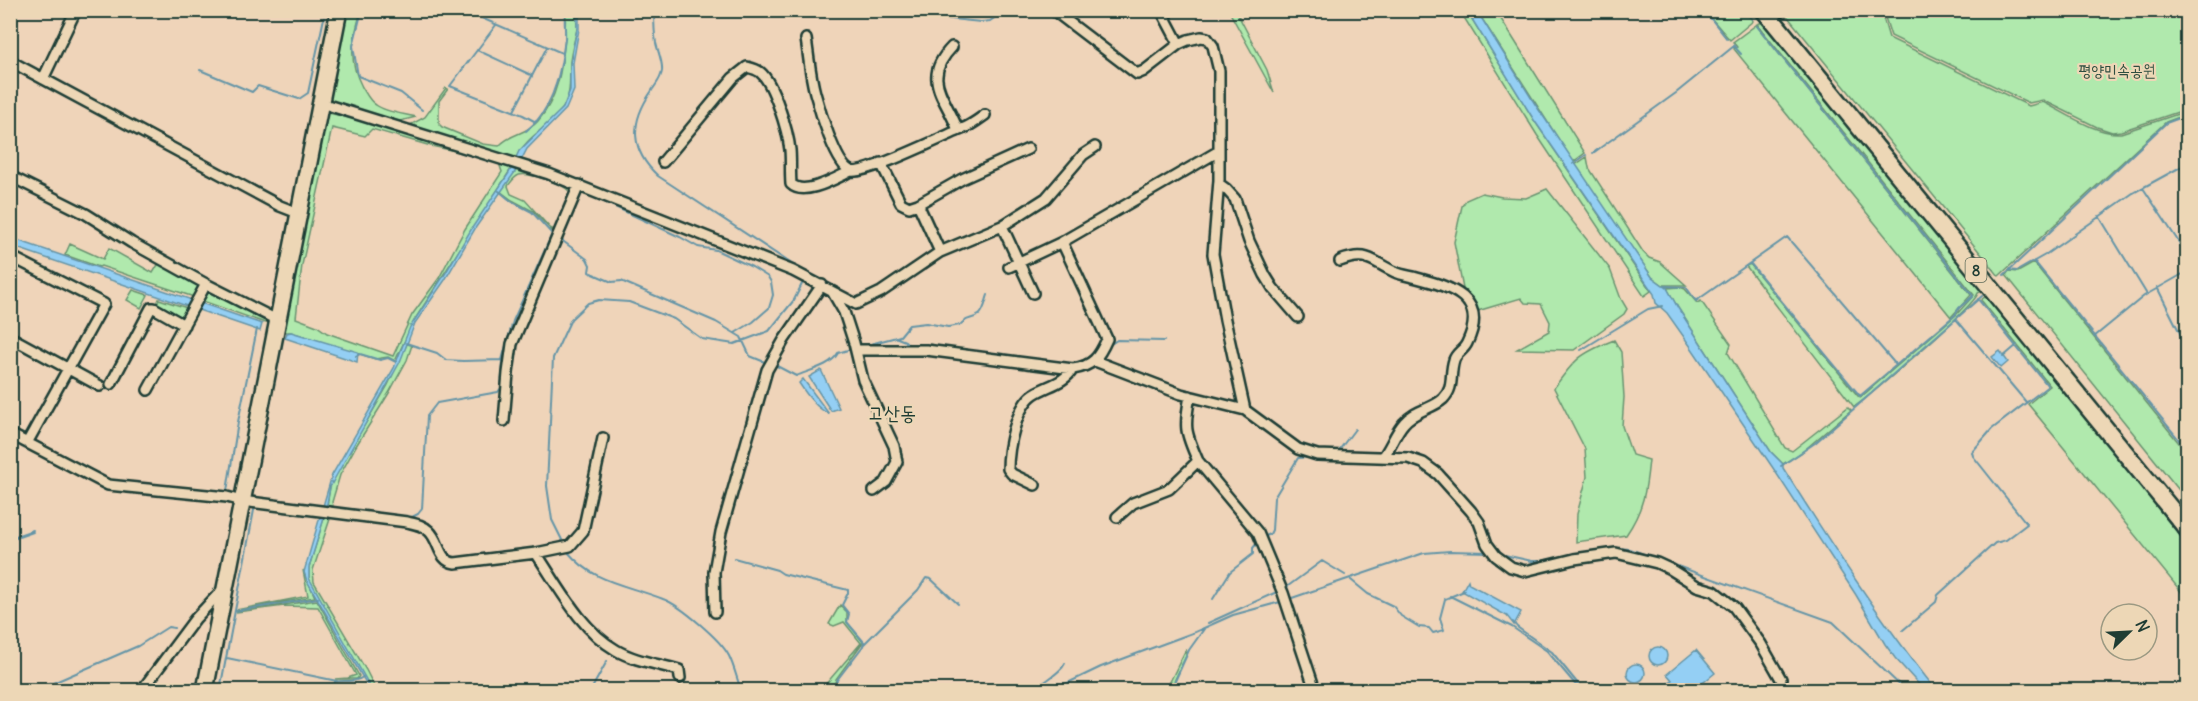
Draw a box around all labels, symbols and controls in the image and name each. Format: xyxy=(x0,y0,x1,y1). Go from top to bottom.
park label: 평양민속공원 xyxy=(2078,60,2156,80)
road number: 8 xyxy=(1966,258,1986,282)
district label: 고산동 xyxy=(868,400,916,425)
north arrow xyxy=(2099,602,2159,662)
text: N xyxy=(2131,617,2154,635)

